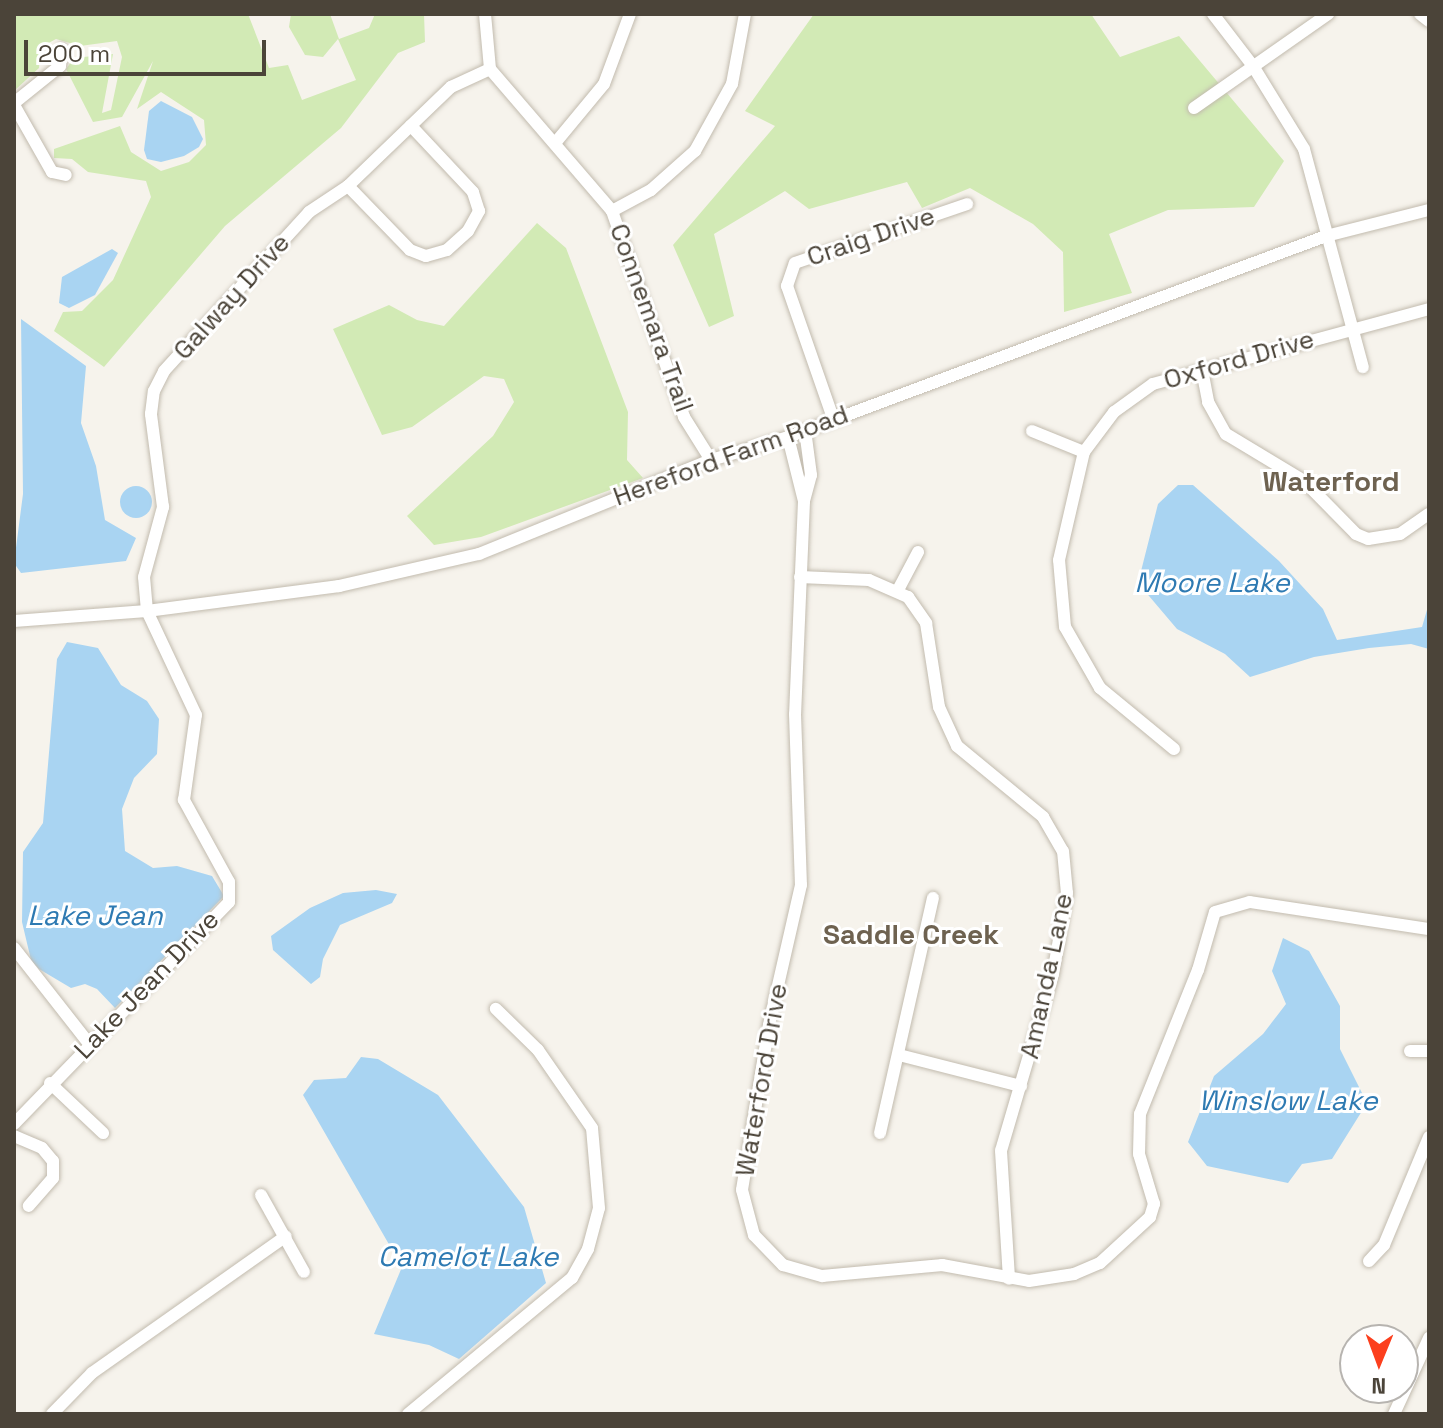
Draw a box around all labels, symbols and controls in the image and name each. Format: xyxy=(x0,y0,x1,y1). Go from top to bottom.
scale bar xyxy=(28,24,270,74)
text: 200 m xyxy=(38,38,110,69)
street label: Craig Drive xyxy=(803,201,939,273)
street label: Connemara Trail xyxy=(602,219,700,417)
street label: Galway Drive xyxy=(167,228,297,366)
street label: Oxford Drive xyxy=(1160,324,1318,396)
street label: Hereford Farm Road xyxy=(609,399,853,513)
district label: Waterford xyxy=(1262,464,1400,498)
water label: Moore Lake xyxy=(1135,565,1289,599)
street label: Amanda Lane xyxy=(1014,890,1080,1062)
water label: Lake Jean xyxy=(27,898,163,932)
street label: Lake Jean Drive xyxy=(68,904,226,1066)
district label: Saddle Creek xyxy=(823,917,999,951)
street label: Waterford Drive xyxy=(730,981,794,1179)
water label: Winslow Lake xyxy=(1198,1083,1378,1117)
water label: Camelot Lake xyxy=(378,1239,558,1273)
north arrow xyxy=(1339,1324,1419,1404)
text: N xyxy=(1371,1372,1386,1400)

